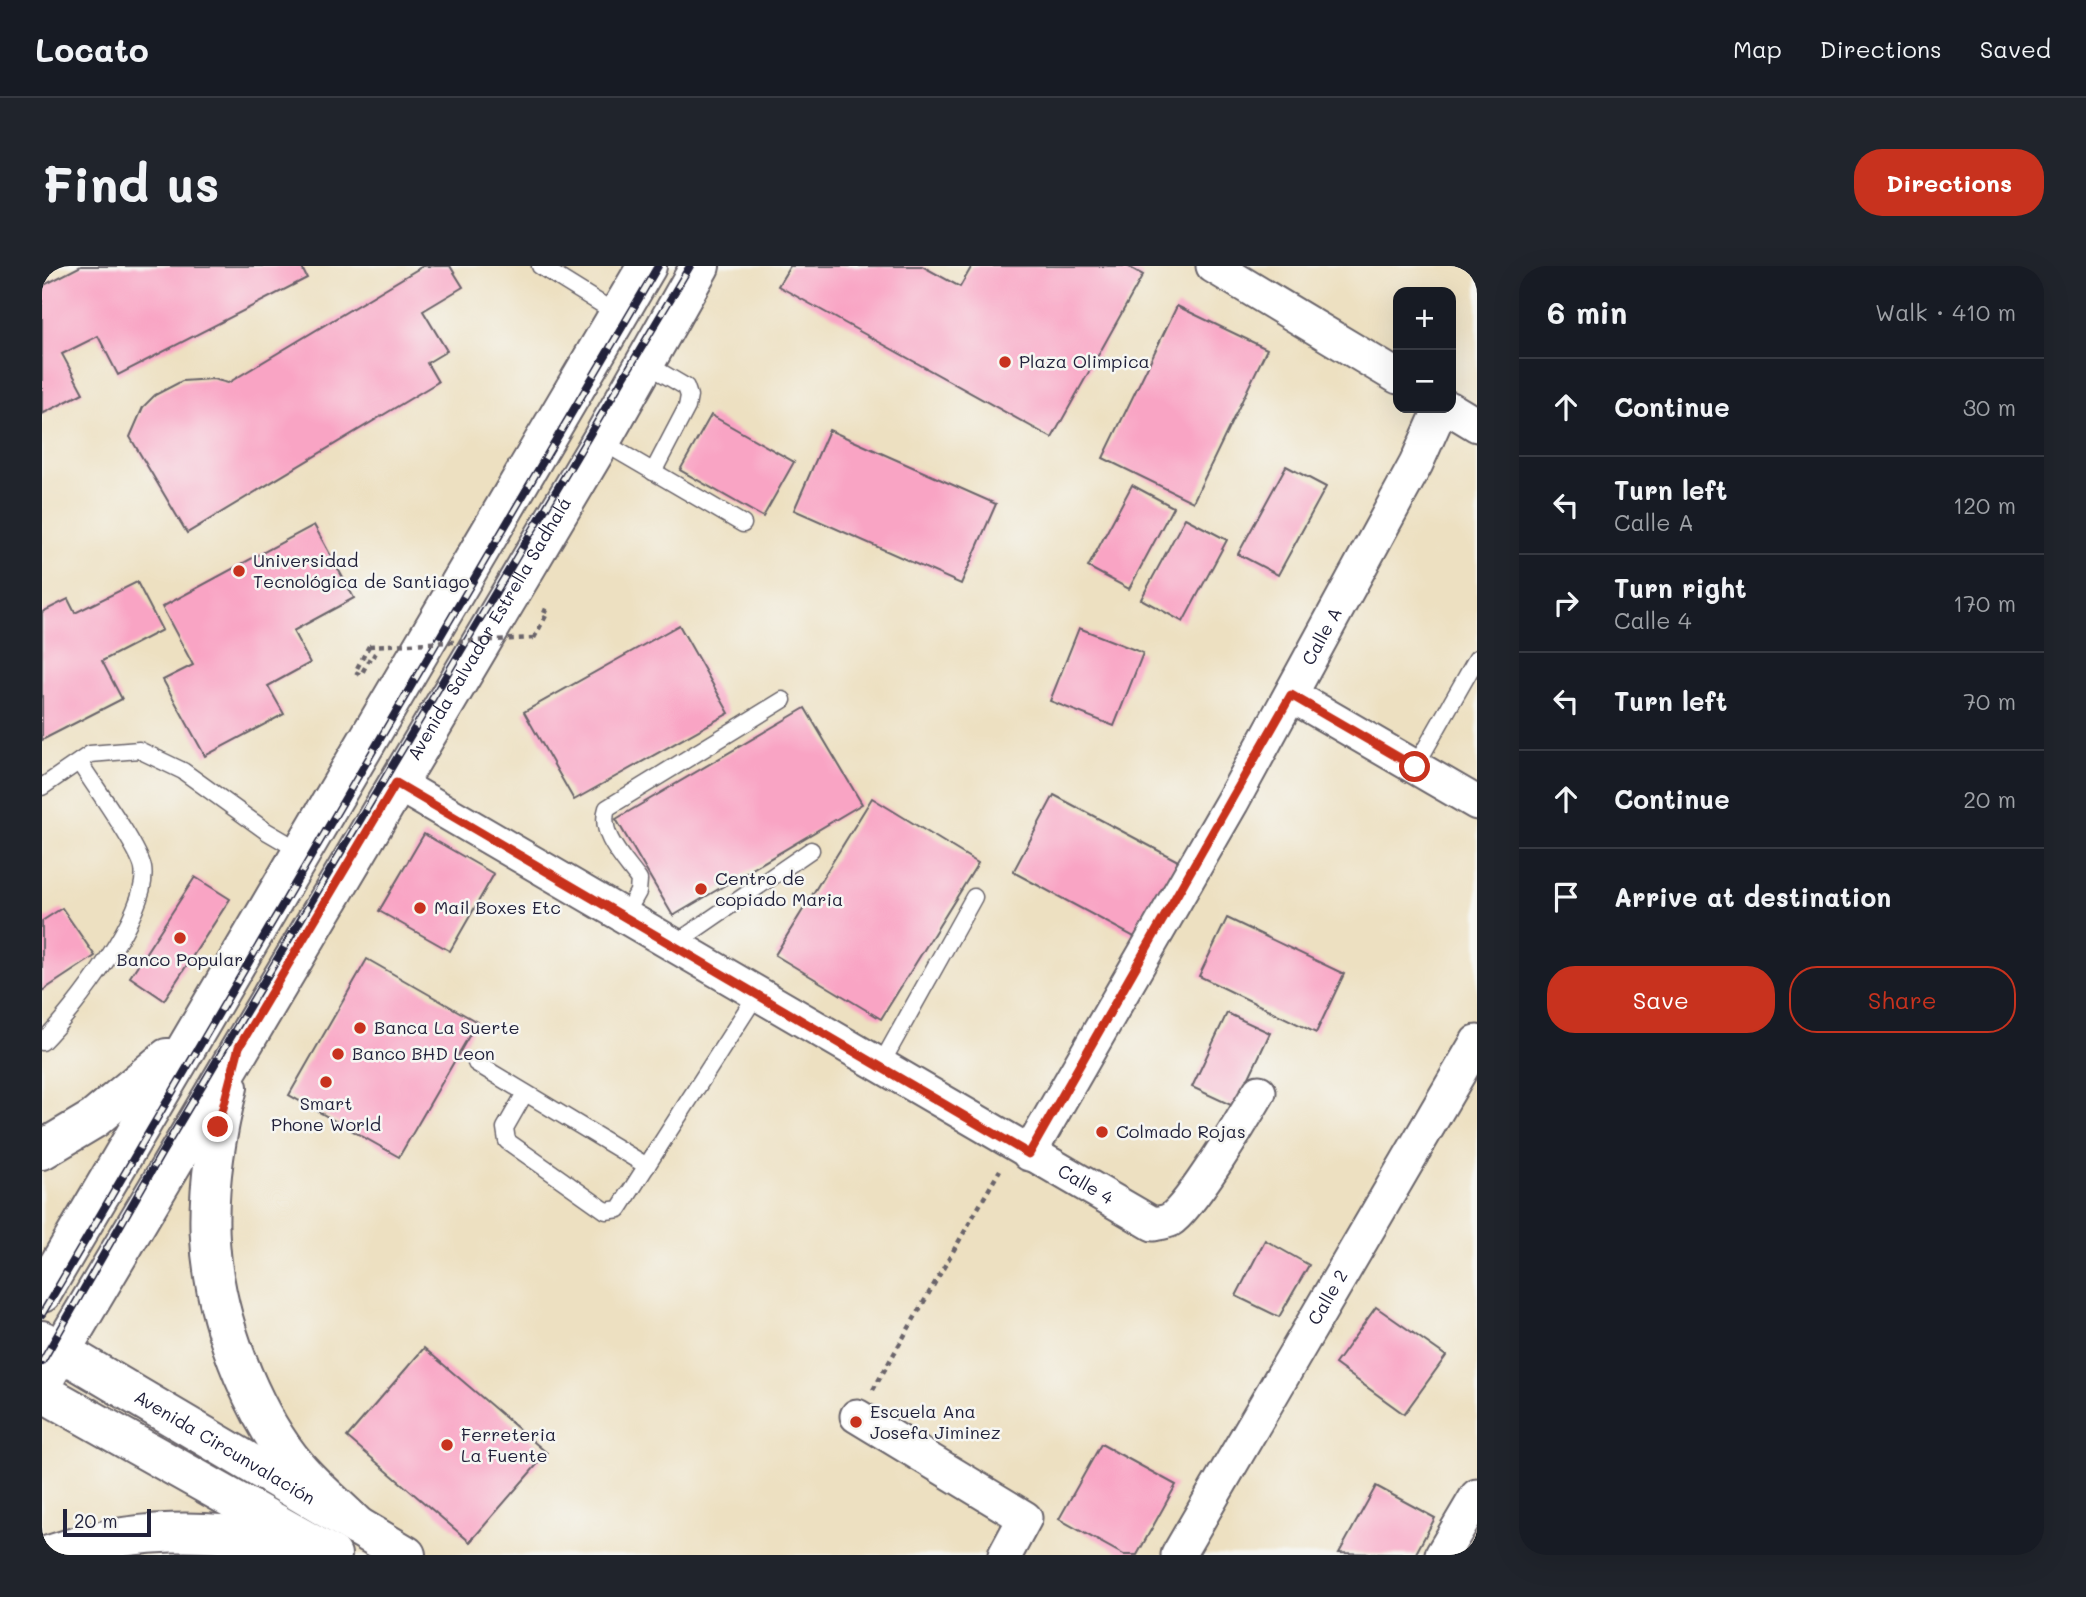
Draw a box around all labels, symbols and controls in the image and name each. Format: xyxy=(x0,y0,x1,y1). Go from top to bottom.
text: Locato xyxy=(35,27,149,70)
text: Map xyxy=(1733,33,1782,64)
text: Directions xyxy=(1820,33,1942,64)
text: Saved xyxy=(1980,33,2051,64)
button: Directions xyxy=(1854,149,2044,216)
text: Find us xyxy=(42,151,220,214)
map controls xyxy=(1393,287,1456,413)
button: + xyxy=(1393,287,1456,350)
text: 6 min xyxy=(1547,292,1627,332)
text: Walk · 410 m xyxy=(1875,297,2016,327)
place label: Plaza Olimpica xyxy=(1019,349,1150,373)
button: − xyxy=(1393,350,1456,413)
marker: Plaza Olimpica xyxy=(997,354,1013,370)
icon: ahead xyxy=(1547,388,1585,426)
text: Continue xyxy=(1614,390,1730,424)
text: 30 m xyxy=(1963,392,2016,422)
text: Turn left xyxy=(1614,473,1727,507)
icon: left xyxy=(1547,486,1585,524)
text: 120 m xyxy=(1953,490,2016,520)
street label: Avenida Salvador Estrella Sadhalá xyxy=(401,492,576,764)
text: Calle A xyxy=(1614,507,1694,537)
place label: Universidad Tecnológica de Santiago xyxy=(253,548,470,593)
marker: Universidad Tecnológica de Santiago xyxy=(231,563,247,579)
text: Turn right xyxy=(1614,571,1747,605)
icon: right xyxy=(1547,584,1585,622)
text: 170 m xyxy=(1953,588,2016,618)
street label: Calle A xyxy=(1296,603,1347,669)
text: Calle 4 xyxy=(1614,605,1691,635)
icon: left xyxy=(1547,682,1585,720)
text: Turn left xyxy=(1614,684,1727,718)
text: 70 m xyxy=(1963,686,2016,716)
route start xyxy=(1399,751,1430,782)
icon: ahead xyxy=(1547,780,1585,818)
text: Continue xyxy=(1614,782,1730,816)
text: 20 m xyxy=(1963,784,2016,814)
place label: Centro de copiado Maria xyxy=(715,866,843,911)
icon: arrive xyxy=(1547,878,1585,916)
text: Arrive at destination xyxy=(1614,880,1891,914)
marker: Centro de copiado Maria xyxy=(693,881,709,897)
place label: Mail Boxes Etc xyxy=(434,895,561,919)
marker: Mail Boxes Etc xyxy=(412,900,428,916)
marker: Banco Popular xyxy=(172,930,188,946)
place label: Banco Popular xyxy=(117,947,243,971)
button: Save xyxy=(1547,966,1775,1033)
button: Share xyxy=(1789,966,2016,1033)
place label: Banca La Suerte xyxy=(374,1015,520,1039)
marker: Banca La Suerte xyxy=(352,1020,368,1036)
place label: Banco BHD Leon xyxy=(352,1041,495,1065)
marker: Banco BHD Leon xyxy=(330,1046,346,1062)
marker: Smart Phone World xyxy=(318,1074,334,1090)
place label: Smart Phone World xyxy=(271,1091,381,1136)
route end xyxy=(202,1111,233,1142)
place label: Colmado Rojas xyxy=(1116,1119,1246,1143)
marker: Colmado Rojas xyxy=(1094,1124,1110,1140)
street label: Calle 4 xyxy=(1054,1158,1119,1210)
street label: Calle 2 xyxy=(1302,1265,1353,1329)
street label: Avenida Circunvalación xyxy=(130,1384,320,1510)
place label: Escuela Ana Josefa Jiminez xyxy=(870,1399,1001,1444)
marker: Escuela Ana Josefa Jiminez xyxy=(848,1414,864,1430)
place label: Ferreteria La Fuente xyxy=(461,1422,556,1467)
marker: Ferreteria La Fuente xyxy=(439,1437,455,1453)
scale bar xyxy=(63,1506,150,1538)
text: 20 m xyxy=(74,1508,118,1533)

